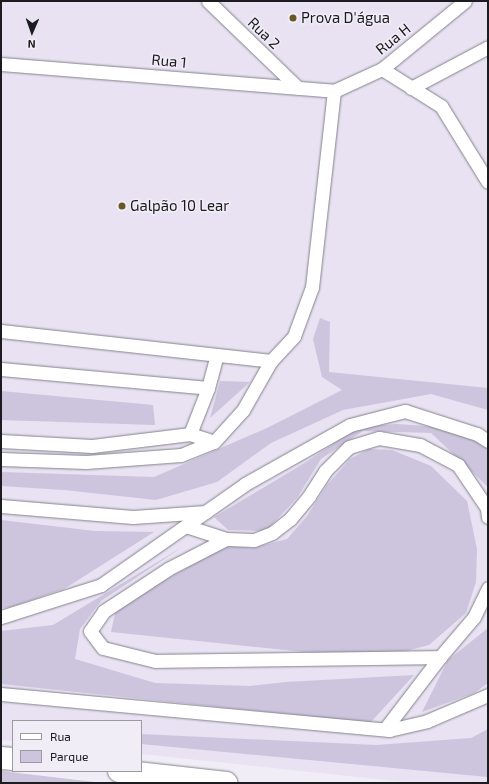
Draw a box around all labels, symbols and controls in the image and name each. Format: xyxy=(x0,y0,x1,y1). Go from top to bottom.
place label: Prova D'água xyxy=(301,9,390,27)
north arrow xyxy=(12,12,52,52)
street label: Rua 2 xyxy=(244,13,284,53)
marker: Prova D'água xyxy=(288,13,298,23)
street label: Rua H xyxy=(372,20,414,58)
text: N xyxy=(27,38,36,51)
street label: Rua 1 xyxy=(151,50,187,72)
place label: Galpão 10 Lear xyxy=(130,197,229,215)
marker: Galpão 10 Lear xyxy=(117,201,127,211)
legend xyxy=(12,720,142,772)
text: Rua xyxy=(50,729,71,743)
text: Parque xyxy=(50,749,88,763)

